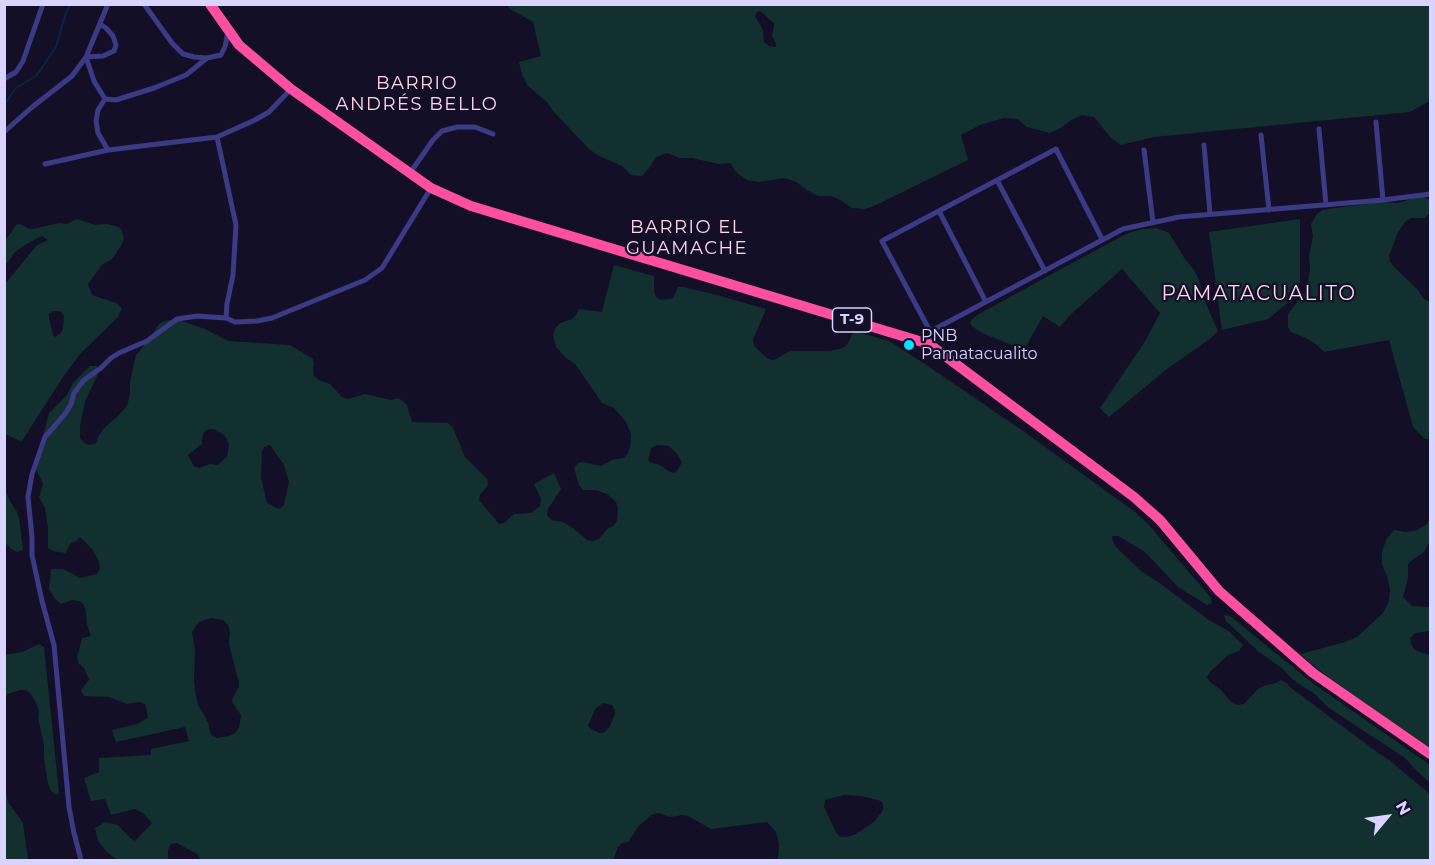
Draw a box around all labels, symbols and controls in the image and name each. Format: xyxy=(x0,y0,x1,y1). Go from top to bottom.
district label: BARRIO ANDRÉS BELLO xyxy=(336,73,498,116)
district label: BARRIO EL GUAMACHE xyxy=(626,217,748,260)
district label: PAMATACUALITO xyxy=(1162,282,1356,306)
road number: T-9 xyxy=(832,308,872,332)
place label: PNB Pamatacualito xyxy=(921,326,1038,364)
marker: PNB Pamatacualito xyxy=(902,338,916,352)
north arrow xyxy=(1357,787,1417,847)
text: N xyxy=(1392,798,1415,818)

